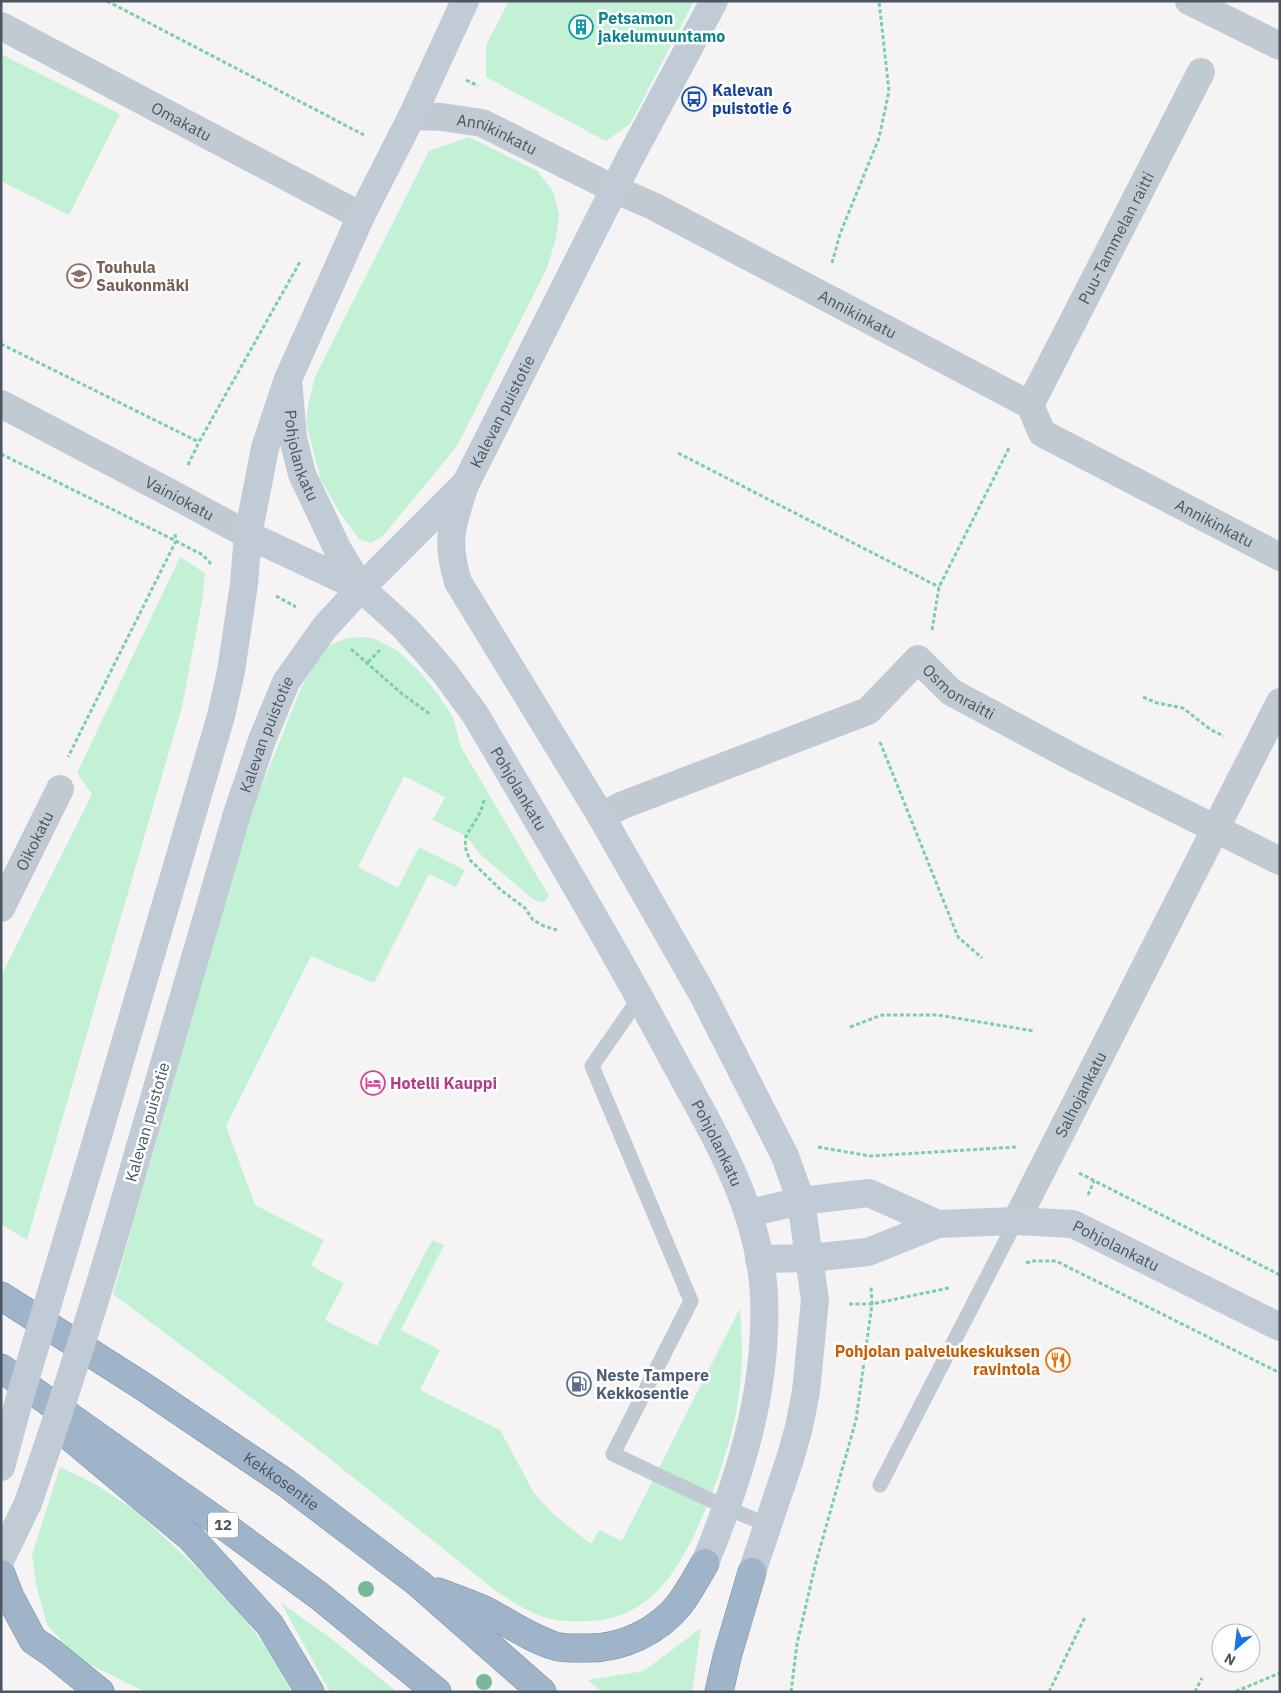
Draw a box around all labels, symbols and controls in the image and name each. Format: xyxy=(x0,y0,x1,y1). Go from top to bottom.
place label: Petsamon jakelumuuntamo xyxy=(597,8,725,46)
building icon: Petsamon jakelumuuntamo xyxy=(568,14,594,40)
place label: Kalevan puistotie 6 xyxy=(712,80,792,118)
bus stop icon: Kalevan puistotie 6 xyxy=(681,86,707,112)
street label: Omakatu xyxy=(148,97,215,145)
street label: Annikinkatu xyxy=(456,109,540,159)
street label: Puu-Tammelan raitti xyxy=(1074,168,1158,307)
place label: Touhula Saukonmäki xyxy=(96,257,189,295)
school or university icon: Touhula Saukonmäki xyxy=(66,263,92,289)
street label: Annikinkatu xyxy=(815,285,900,343)
street label: Kalevan puistotie xyxy=(465,352,539,471)
street label: Pohjolankatu xyxy=(281,409,323,504)
street label: Vainiokatu xyxy=(142,472,218,525)
street label: Annikinkatu xyxy=(1172,494,1257,552)
street label: Osmonraitti xyxy=(918,659,998,724)
street label: Kalevan puistotie xyxy=(235,671,298,795)
street label: Pohjolankatu xyxy=(486,743,551,834)
street label: Oikokatu xyxy=(11,808,58,874)
street label: Salhojankatu xyxy=(1050,1048,1111,1141)
street label: Kalevan puistotie xyxy=(120,1060,174,1184)
hotel icon: Hotelli Kauppi xyxy=(360,1070,386,1096)
place label: Hotelli Kauppi xyxy=(390,1073,497,1093)
street label: Pohjolankatu xyxy=(687,1096,747,1189)
street label: Pohjolankatu xyxy=(1070,1216,1163,1275)
place label: Pohjolan palvelukeskuksen ravintola xyxy=(835,1341,1040,1379)
restaurant icon: Pohjolan palvelukeskuksen ravintola xyxy=(1045,1347,1071,1373)
place label: Neste Tampere Kekkosentie xyxy=(596,1365,709,1403)
fuel station icon: Neste Tampere Kekkosentie xyxy=(566,1371,592,1397)
street label: Kekkosentie xyxy=(240,1447,323,1515)
road number: 12 xyxy=(208,1512,238,1538)
north arrow xyxy=(1211,1623,1261,1673)
text: N xyxy=(1221,1649,1239,1670)

